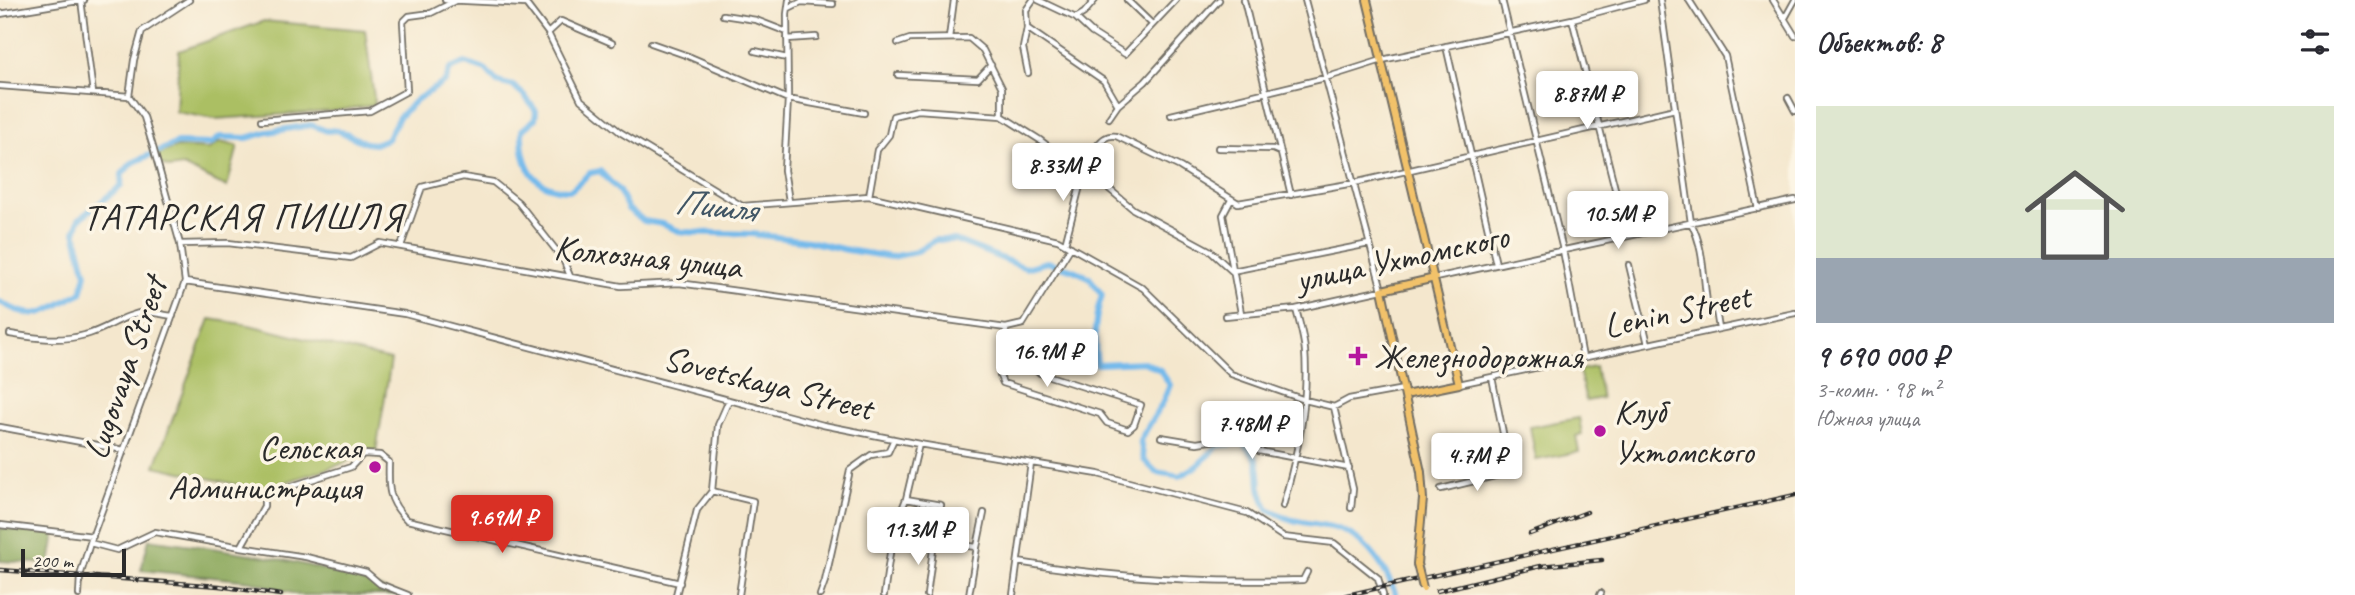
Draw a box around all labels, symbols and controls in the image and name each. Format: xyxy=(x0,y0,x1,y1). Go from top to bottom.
text: Объектов: 8 xyxy=(1816,23,1941,61)
icon: filters xyxy=(2296,23,2334,61)
pin: 8.87M ₽ xyxy=(1522,72,1652,131)
text: 8.87M ₽ xyxy=(1552,79,1622,108)
pin: 8.33M ₽ xyxy=(998,144,1128,203)
text: 8.33M ₽ xyxy=(1028,151,1098,180)
icon: home xyxy=(2012,152,2138,278)
water label: Пишля xyxy=(673,177,764,233)
pin: 10.5M ₽ xyxy=(1553,191,1683,251)
district label: ТАТАРСКАЯ ПИШЛЯ xyxy=(82,193,407,240)
text: 10.5M ₽ xyxy=(1583,199,1653,228)
street label: улица Ухтомского xyxy=(1290,213,1514,303)
street label: Колхозная улица xyxy=(552,225,747,289)
street label: Lugovaya Street xyxy=(73,267,178,465)
street label: Lenin Street xyxy=(1600,273,1758,348)
pin: 16.9M ₽ xyxy=(982,330,1112,389)
place label: Железнодорожная xyxy=(1374,334,1584,379)
street label: Sovetskaya Street xyxy=(659,335,881,432)
text: 16.9M ₽ xyxy=(1012,337,1082,366)
text: 9 690 000 ₽ xyxy=(1816,337,1948,375)
marker: Железнодорожная xyxy=(1348,346,1368,366)
text: 3-комн. · 98 m² xyxy=(1816,375,1940,404)
place label: Клуб Ухтомского xyxy=(1614,389,1755,474)
pin: 7.48M ₽ xyxy=(1187,402,1317,461)
text: Южная улица xyxy=(1816,404,1919,433)
text: 7.48M ₽ xyxy=(1217,409,1287,438)
marker: Клуб Ухтомского xyxy=(1592,423,1608,439)
place label: Сельская Администрация xyxy=(168,425,364,510)
pin: 4.7M ₽ xyxy=(1420,434,1534,493)
text: 4.7M ₽ xyxy=(1447,441,1507,470)
marker: Сельская Администрация xyxy=(367,459,383,475)
pin: 9.69M ₽ xyxy=(437,496,567,555)
text: 9.69M ₽ xyxy=(467,503,537,532)
pin: 11.3M ₽ xyxy=(853,508,983,567)
text: 11.3M ₽ xyxy=(883,515,953,544)
scale bar xyxy=(21,546,126,578)
text: 200 m xyxy=(32,549,73,573)

